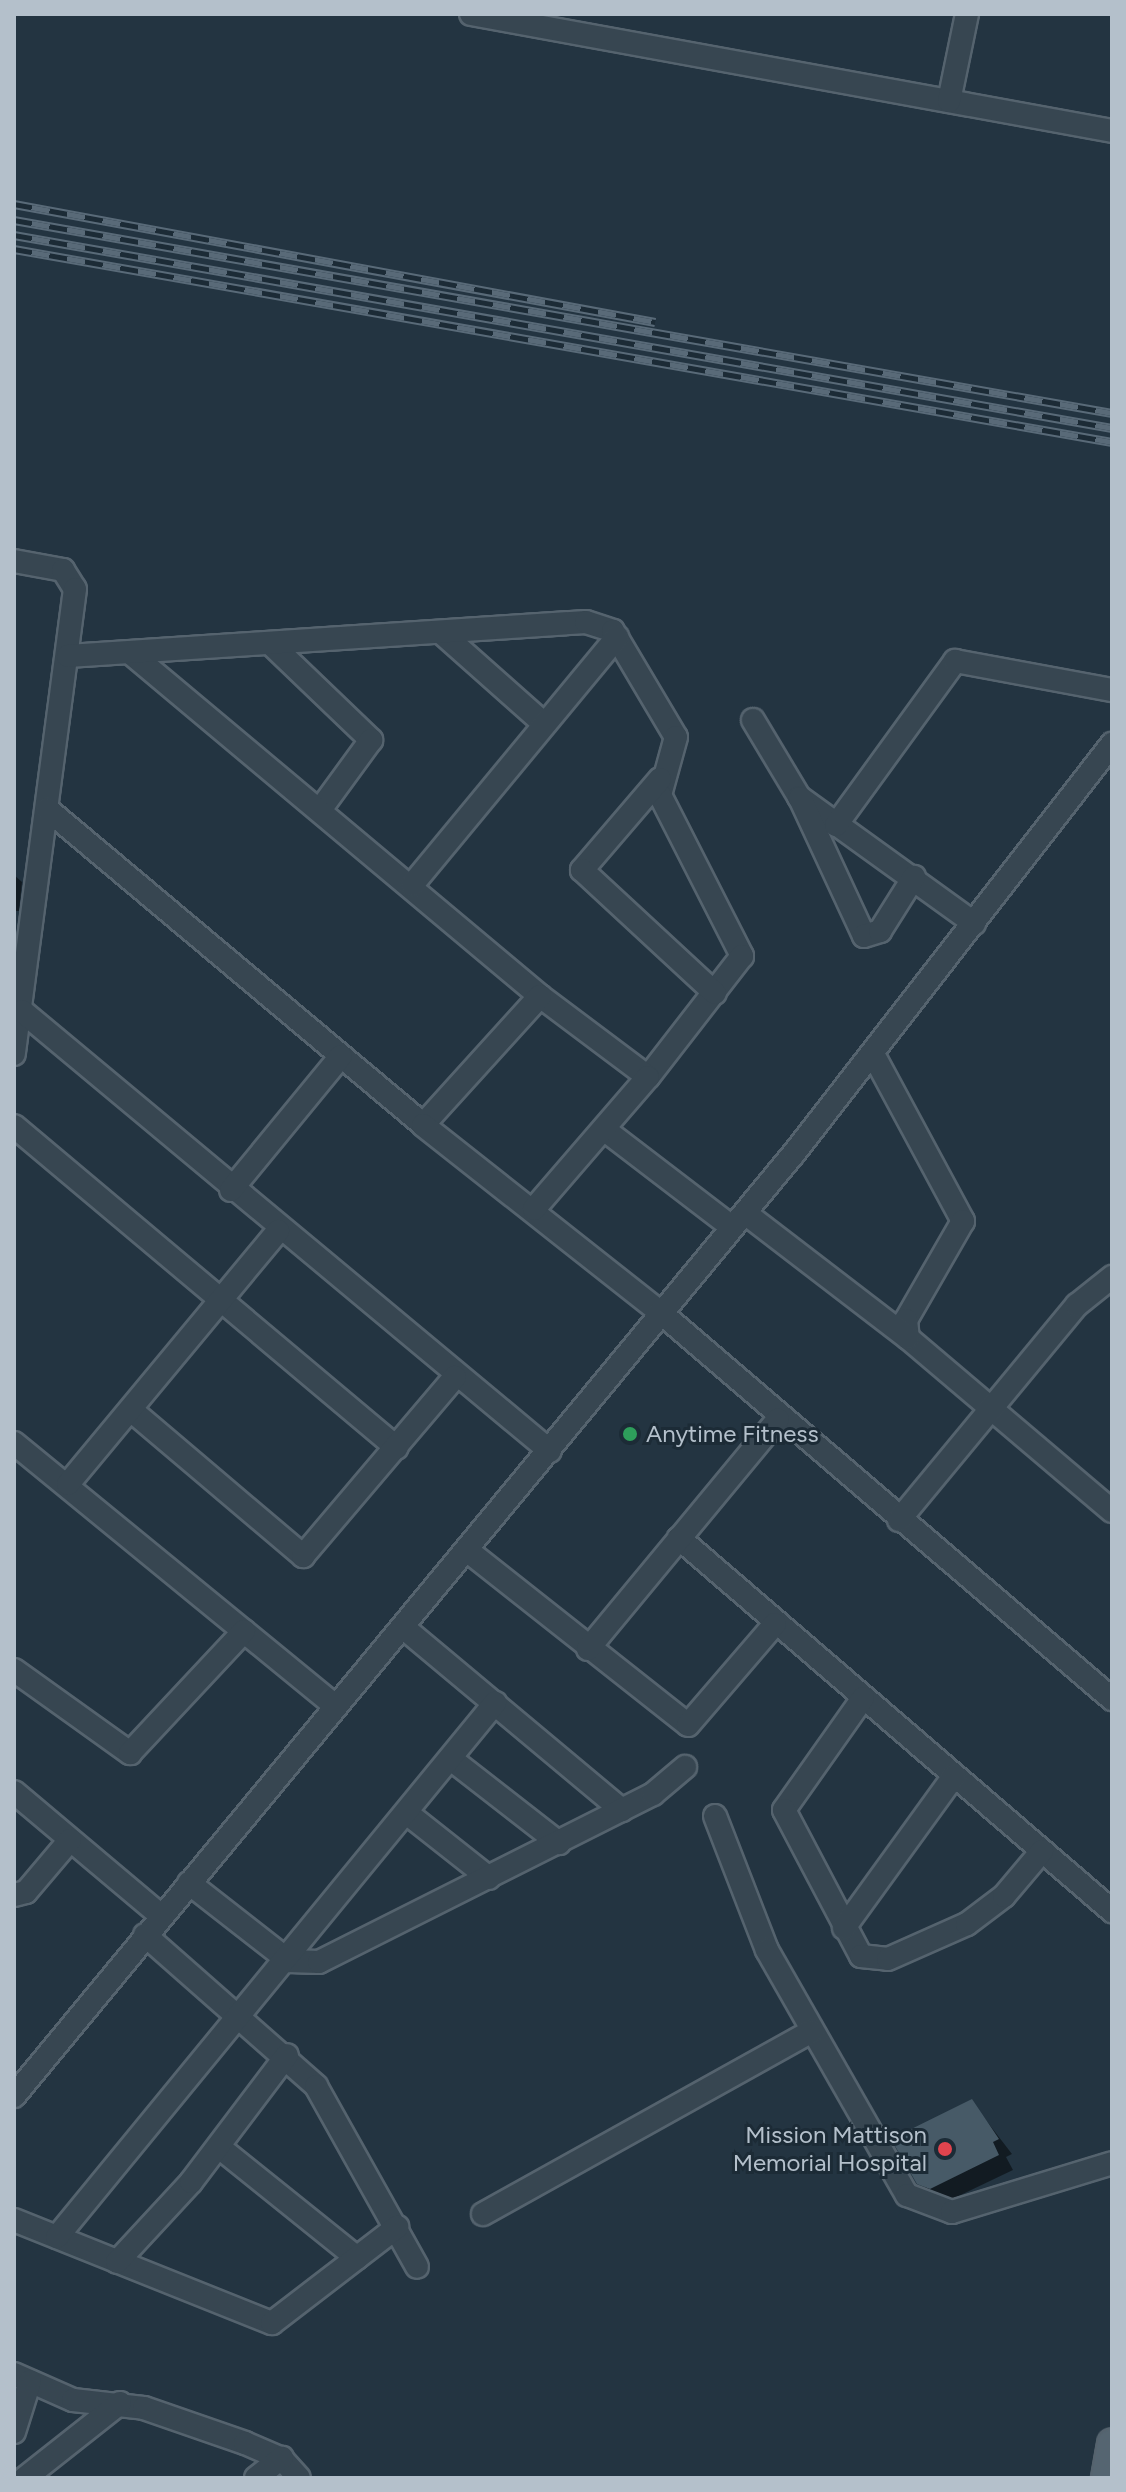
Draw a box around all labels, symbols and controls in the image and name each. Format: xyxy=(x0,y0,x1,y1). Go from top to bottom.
place label: Anytime Fitness xyxy=(646,1420,819,1448)
marker: Anytime Fitness xyxy=(621,1425,639,1443)
place label: Mission Mattison Memorial Hospital xyxy=(733,2121,927,2177)
marker: Mission Mattison Memorial Hospital xyxy=(934,2138,956,2160)

